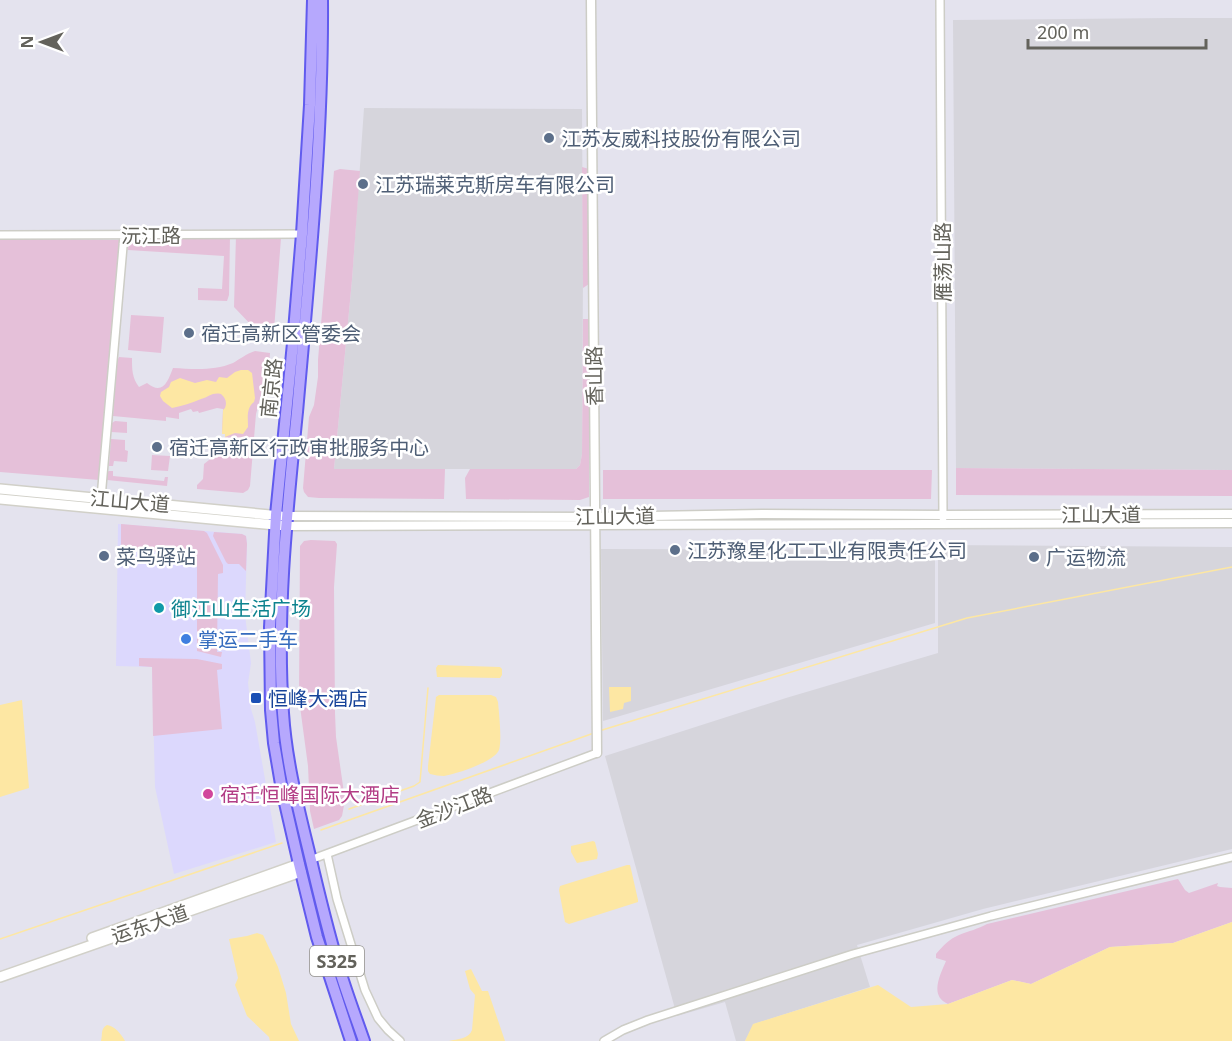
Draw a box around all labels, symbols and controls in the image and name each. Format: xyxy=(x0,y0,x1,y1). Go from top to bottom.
north arrow xyxy=(12,12,72,72)
scale bar xyxy=(1028,12,1206,50)
text: 200 m xyxy=(1037,20,1089,44)
text: N xyxy=(16,35,38,49)
place label: 江苏友威科技股份有限公司 xyxy=(561,125,801,152)
marker: 江苏友威科技股份有限公司 xyxy=(542,131,556,145)
place label: 江苏瑞莱克斯房车有限公司 xyxy=(375,171,615,198)
marker: 江苏瑞莱克斯房车有限公司 xyxy=(356,177,370,191)
street label: 沅江路 xyxy=(121,222,181,249)
street label: 雁荡山路 xyxy=(929,222,956,302)
place label: 宿迁高新区管委会 xyxy=(201,320,361,347)
marker: 宿迁高新区管委会 xyxy=(182,326,196,340)
street label: 香山路 xyxy=(580,346,608,406)
street label: 南京路 xyxy=(254,357,288,419)
place label: 宿迁高新区行政审批服务中心 xyxy=(169,434,429,461)
marker: 宿迁高新区行政审批服务中心 xyxy=(150,440,164,454)
street label: 江山大道 xyxy=(89,484,171,518)
street label: 江山大道 xyxy=(1061,501,1141,528)
street label: 江山大道 xyxy=(575,502,655,530)
place label: 江苏豫星化工工业有限责任公司 xyxy=(687,537,967,564)
place label: 菜鸟驿站 xyxy=(116,543,196,570)
marker: 江苏豫星化工工业有限责任公司 xyxy=(668,543,682,557)
place label: 广运物流 xyxy=(1046,544,1126,571)
marker: 菜鸟驿站 xyxy=(97,549,111,563)
marker: 广运物流 xyxy=(1027,550,1041,564)
place label: 御江山生活广场 xyxy=(171,595,311,622)
marker: 御江山生活广场 xyxy=(152,601,166,615)
place label: 掌运二手车 xyxy=(198,626,298,653)
marker: 掌运二手车 xyxy=(179,632,193,646)
place label: 恒峰大酒店 xyxy=(268,685,368,712)
marker: 恒峰大酒店 xyxy=(249,691,263,705)
street label: 金沙江路 xyxy=(412,780,496,834)
place label: 宿迁恒峰国际大酒店 xyxy=(220,781,400,808)
marker: 宿迁恒峰国际大酒店 xyxy=(201,787,215,801)
street label: 运东大道 xyxy=(108,898,192,950)
road number: S325 xyxy=(310,946,364,976)

